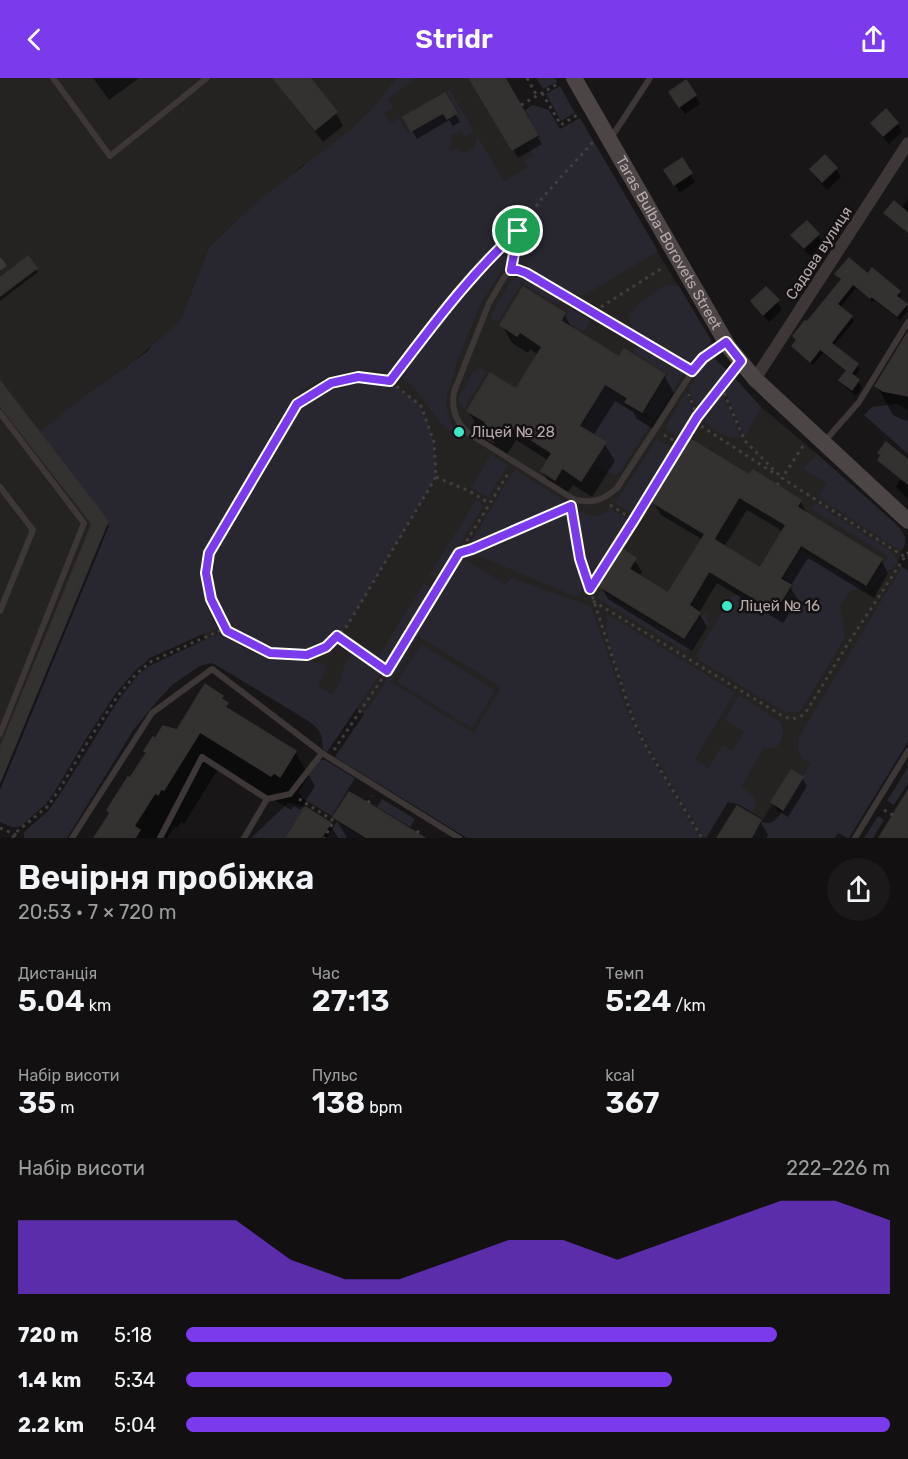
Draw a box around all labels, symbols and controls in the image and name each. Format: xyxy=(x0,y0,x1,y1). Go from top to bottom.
icon: back xyxy=(18,23,51,56)
text: Stridr xyxy=(415,23,493,55)
icon: share xyxy=(857,23,890,56)
street label: Taras Bulba-Borovets Street xyxy=(612,153,726,333)
street label: Садова вулиця xyxy=(782,203,856,303)
pin xyxy=(492,205,543,256)
icon: arrive xyxy=(501,214,534,247)
place label: Ліцей № 28 xyxy=(471,423,555,441)
marker: Ліцей № 28 xyxy=(452,425,466,439)
place label: Ліцей № 16 xyxy=(739,597,820,615)
marker: Ліцей № 16 xyxy=(720,599,734,613)
text: Вечірня пробіжка xyxy=(18,858,314,897)
button: share xyxy=(827,858,890,921)
text: 20:53 · 7 × 720 m xyxy=(18,900,176,924)
text: Дистанція xyxy=(18,964,97,983)
text: Час xyxy=(312,964,340,983)
text: Темп xyxy=(605,964,644,983)
text: 5.04 xyxy=(18,983,85,1019)
text: 27:13 xyxy=(312,983,390,1019)
text: 5:24 xyxy=(605,983,672,1019)
text: km xyxy=(85,996,111,1015)
text: /km xyxy=(672,996,706,1015)
text: Набір висоти xyxy=(18,1066,120,1085)
text: Пульс xyxy=(312,1066,357,1085)
text: kcal xyxy=(605,1066,635,1085)
text: 35 xyxy=(18,1085,56,1121)
text: 138 xyxy=(312,1085,365,1121)
text: 367 xyxy=(605,1085,660,1121)
text: m xyxy=(56,1098,74,1117)
text: bpm xyxy=(365,1098,403,1117)
text: Набір висоти xyxy=(18,1156,145,1180)
text: 222–226 m xyxy=(786,1156,890,1180)
text: 720 m xyxy=(18,1323,79,1347)
text: 5:18 xyxy=(114,1323,152,1347)
text: 1.4 km xyxy=(18,1368,81,1392)
text: 5:34 xyxy=(114,1368,155,1392)
text: 2.2 km xyxy=(18,1413,84,1437)
text: 5:04 xyxy=(114,1413,156,1437)

